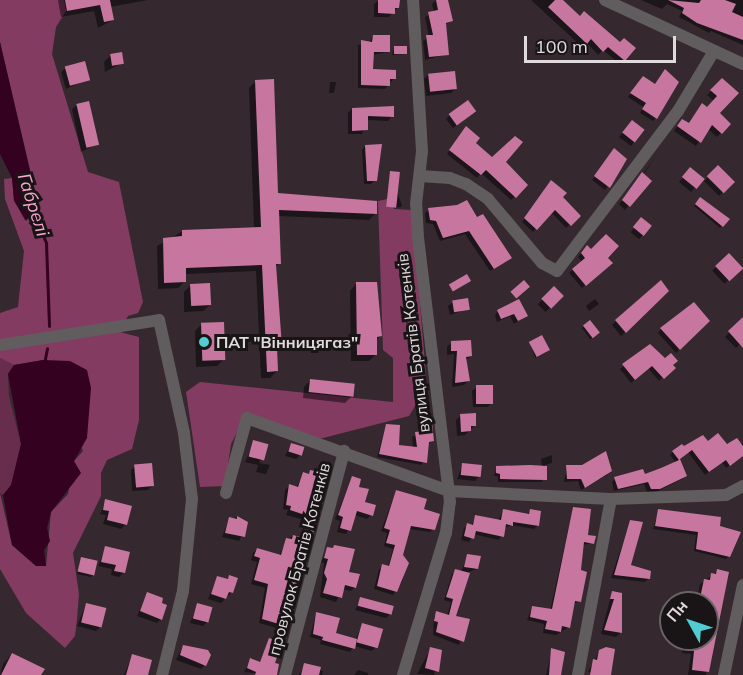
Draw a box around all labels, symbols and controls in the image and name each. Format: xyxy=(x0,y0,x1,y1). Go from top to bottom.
scale bar xyxy=(527,24,678,62)
text: 100 m xyxy=(535,35,588,58)
water label: Габрелі xyxy=(13,171,53,239)
street label: вулиця Братів Котенків xyxy=(392,252,434,434)
place label: ПАТ "Вінницягаз" xyxy=(216,332,358,352)
marker: ПАТ "Вінницягаз" xyxy=(197,335,211,349)
street label: провулок Братів Котенків xyxy=(264,461,334,657)
north arrow xyxy=(659,591,719,651)
text: Пн xyxy=(662,596,692,626)

